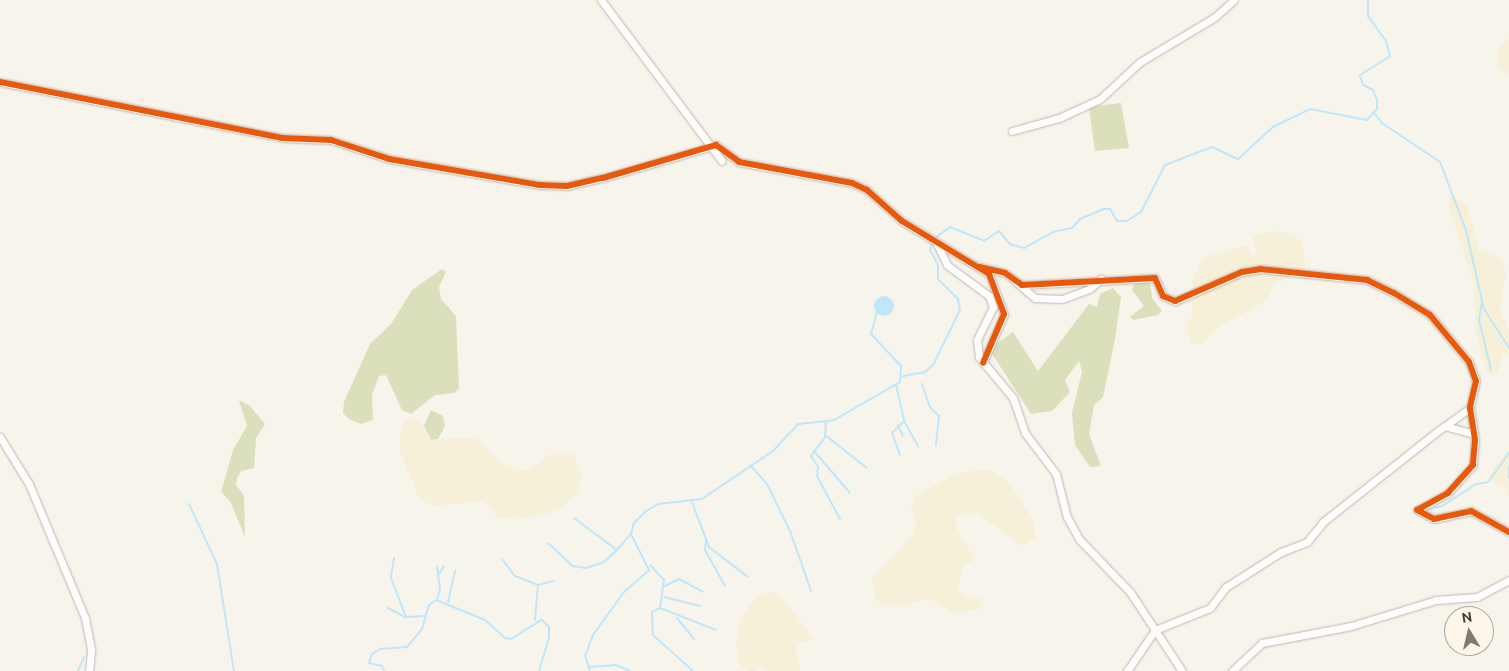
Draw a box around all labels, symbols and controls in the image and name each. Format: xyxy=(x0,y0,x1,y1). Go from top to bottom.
north arrow xyxy=(1444,606,1494,656)
text: N xyxy=(1460,608,1473,626)

